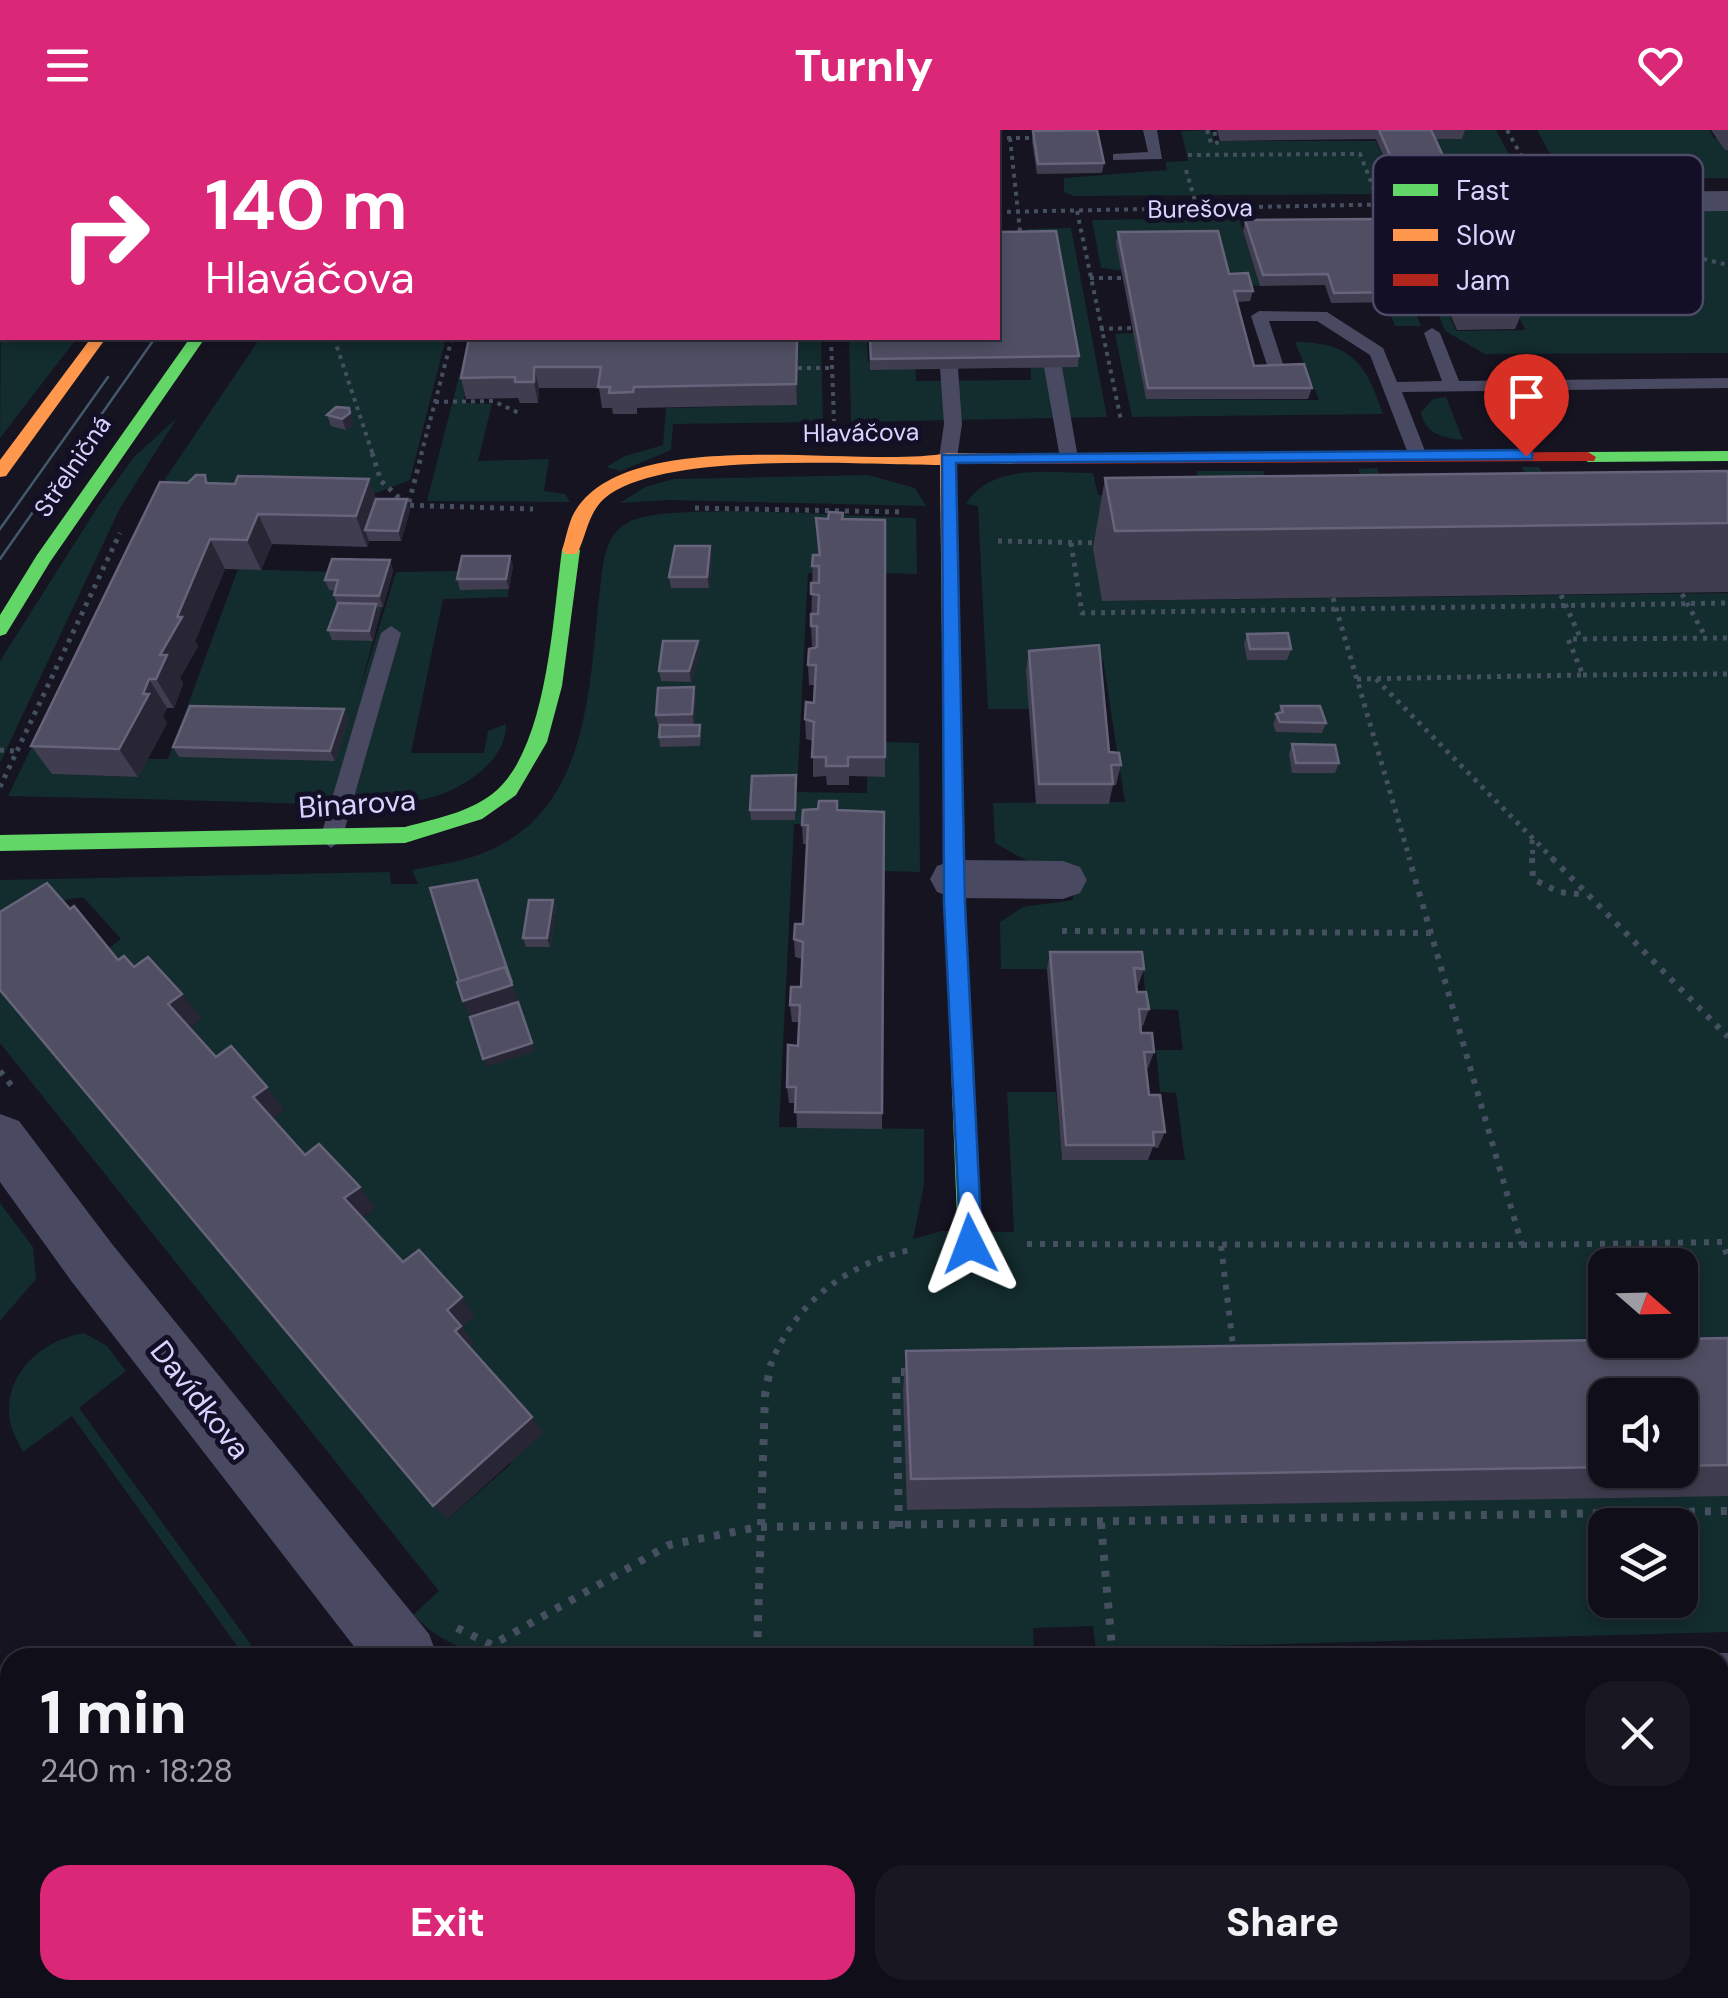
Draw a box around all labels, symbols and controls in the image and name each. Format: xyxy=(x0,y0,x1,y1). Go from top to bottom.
text: Turnly xyxy=(795,36,933,95)
icon: menu xyxy=(40,38,95,93)
icon: heart xyxy=(1633,38,1688,93)
legend xyxy=(1373,155,1703,315)
text: 140 m xyxy=(205,160,408,251)
icon: right xyxy=(40,170,170,300)
text: Fast xyxy=(1456,172,1510,209)
street label: Burešova xyxy=(1147,191,1253,226)
text: Slow xyxy=(1456,217,1516,254)
text: Hlaváčova xyxy=(205,248,415,307)
text: Jam xyxy=(1456,262,1510,299)
pin xyxy=(1484,354,1569,457)
icon: arrive xyxy=(1499,369,1554,424)
street label: Střelničná xyxy=(26,409,118,523)
street label: Hlaváčova xyxy=(802,415,920,450)
street label: Binarova xyxy=(297,780,417,827)
position arrow xyxy=(918,1192,1022,1296)
north arrow xyxy=(1588,1248,1698,1358)
map controls xyxy=(1588,1248,1698,1618)
street label: Davídkova xyxy=(142,1332,259,1467)
button: sound xyxy=(1588,1378,1698,1488)
button: layers xyxy=(1588,1508,1698,1618)
text: 1 min xyxy=(40,1673,187,1752)
button: close xyxy=(1585,1681,1690,1786)
text: 240 m · 18:28 xyxy=(40,1750,233,1792)
button: Exit xyxy=(40,1865,855,1980)
button: Share xyxy=(875,1865,1690,1980)

